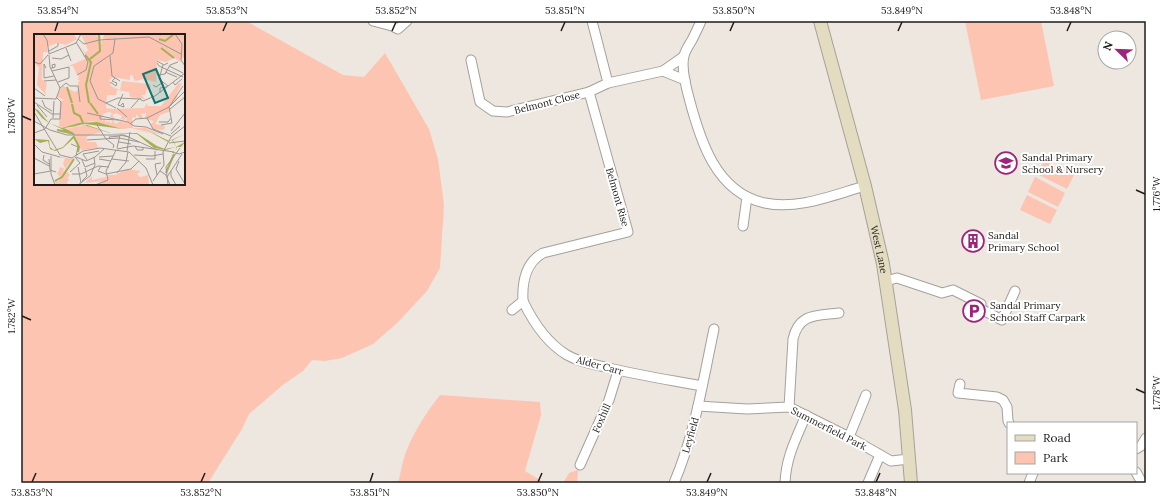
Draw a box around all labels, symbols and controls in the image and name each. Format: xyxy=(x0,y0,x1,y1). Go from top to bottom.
text: 53.854°N xyxy=(37,4,79,17)
text: 53.853°N xyxy=(206,4,248,17)
text: 53.852°N xyxy=(375,4,417,17)
text: 53.851°N xyxy=(545,4,585,17)
text: 53.850°N xyxy=(713,4,756,17)
text: 53.849°N xyxy=(881,4,923,17)
text: 53.848°N xyxy=(1050,4,1092,17)
north arrow xyxy=(1097,30,1137,70)
inset map xyxy=(34,34,185,185)
text: N xyxy=(1100,39,1116,53)
street label: Belmont Close xyxy=(513,88,582,117)
text: 1.780°W xyxy=(5,97,18,134)
school or university icon: Sandal Primary School & Nursery xyxy=(993,150,1019,176)
place label: Sandal Primary School & Nursery xyxy=(1022,151,1104,176)
street label: Belmont Rise xyxy=(603,166,632,229)
text: 1.776°W xyxy=(1150,176,1163,211)
street label: West Lane xyxy=(867,224,890,275)
building icon: Sandal Primary School xyxy=(960,228,986,254)
place label: Sandal Primary School xyxy=(988,229,1059,254)
text: 1.782°W xyxy=(5,297,18,334)
parking icon: Sandal Primary School Staff Carpark xyxy=(961,298,987,324)
place label: Sandal Primary School Staff Carpark xyxy=(990,299,1086,324)
street label: Alder Carr xyxy=(574,353,625,378)
text: 1.778°W xyxy=(1150,375,1163,410)
street label: Foxhill xyxy=(589,401,614,435)
street label: Summerfield Park xyxy=(789,404,869,453)
street label: Leyfield xyxy=(679,416,702,455)
legend xyxy=(1007,422,1137,474)
text: Road xyxy=(1043,430,1071,445)
text: Park xyxy=(1043,450,1069,465)
text: 53.853°N xyxy=(11,486,53,499)
text: 53.852°N xyxy=(180,486,222,499)
text: 53.851°N xyxy=(350,486,390,499)
text: 53.850°N xyxy=(517,486,560,499)
text: 53.849°N xyxy=(686,486,728,499)
text: 53.848°N xyxy=(855,486,897,499)

